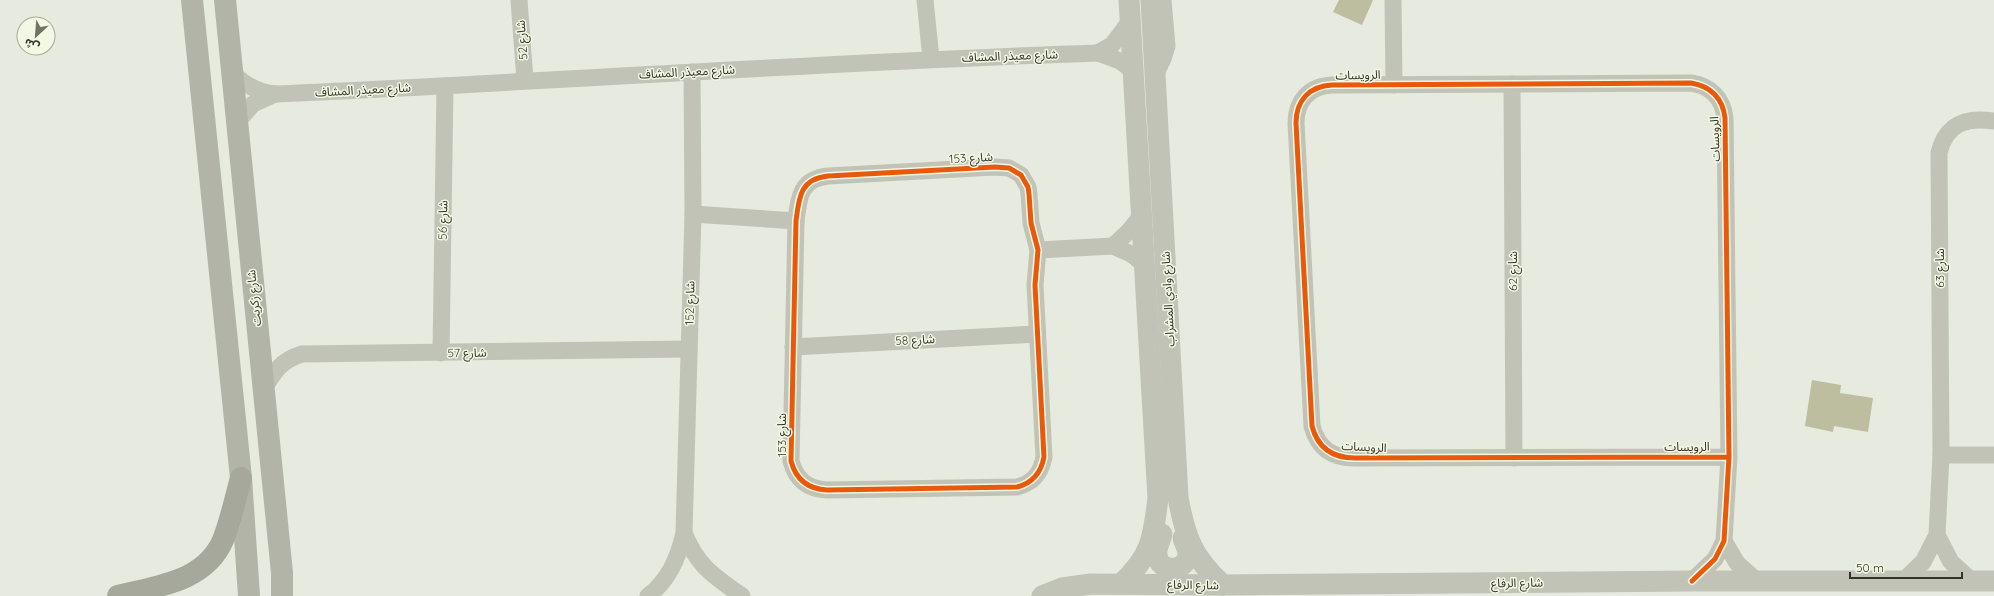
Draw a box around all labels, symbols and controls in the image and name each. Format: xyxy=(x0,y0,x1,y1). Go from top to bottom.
north arrow xyxy=(16,16,56,56)
street label: شارع 52 xyxy=(513,19,532,60)
text: ش xyxy=(22,35,41,55)
street label: شارع معيذر المشاف xyxy=(962,46,1058,67)
street label: شارع معيذر المشاف xyxy=(639,61,735,84)
street label: الرويسات xyxy=(1335,67,1381,82)
street label: شارع معيذر المشاف xyxy=(315,79,411,102)
street label: الرويسات xyxy=(1706,116,1723,162)
street label: شارع 153 xyxy=(949,149,993,168)
street label: شارع 56 xyxy=(435,200,452,240)
street label: شارع 63 xyxy=(1932,248,1949,288)
street label: شارع وادي المشراب xyxy=(1158,251,1180,347)
street label: شارع 62 xyxy=(1505,251,1522,291)
street label: شارع زكريت xyxy=(243,269,266,327)
street label: شارع 152 xyxy=(682,281,699,325)
street label: شارع 58 xyxy=(895,331,935,350)
street label: شارع 57 xyxy=(447,345,487,362)
street label: شارع 153 xyxy=(774,413,791,457)
street label: الرويسات xyxy=(1341,438,1387,455)
street label: الرويسات xyxy=(1664,439,1710,454)
scale bar xyxy=(1850,554,1962,580)
text: 50 m xyxy=(1856,560,1884,575)
street label: شارع الرفاع xyxy=(1491,575,1543,592)
street label: شارع الرفاع xyxy=(1167,577,1219,594)

